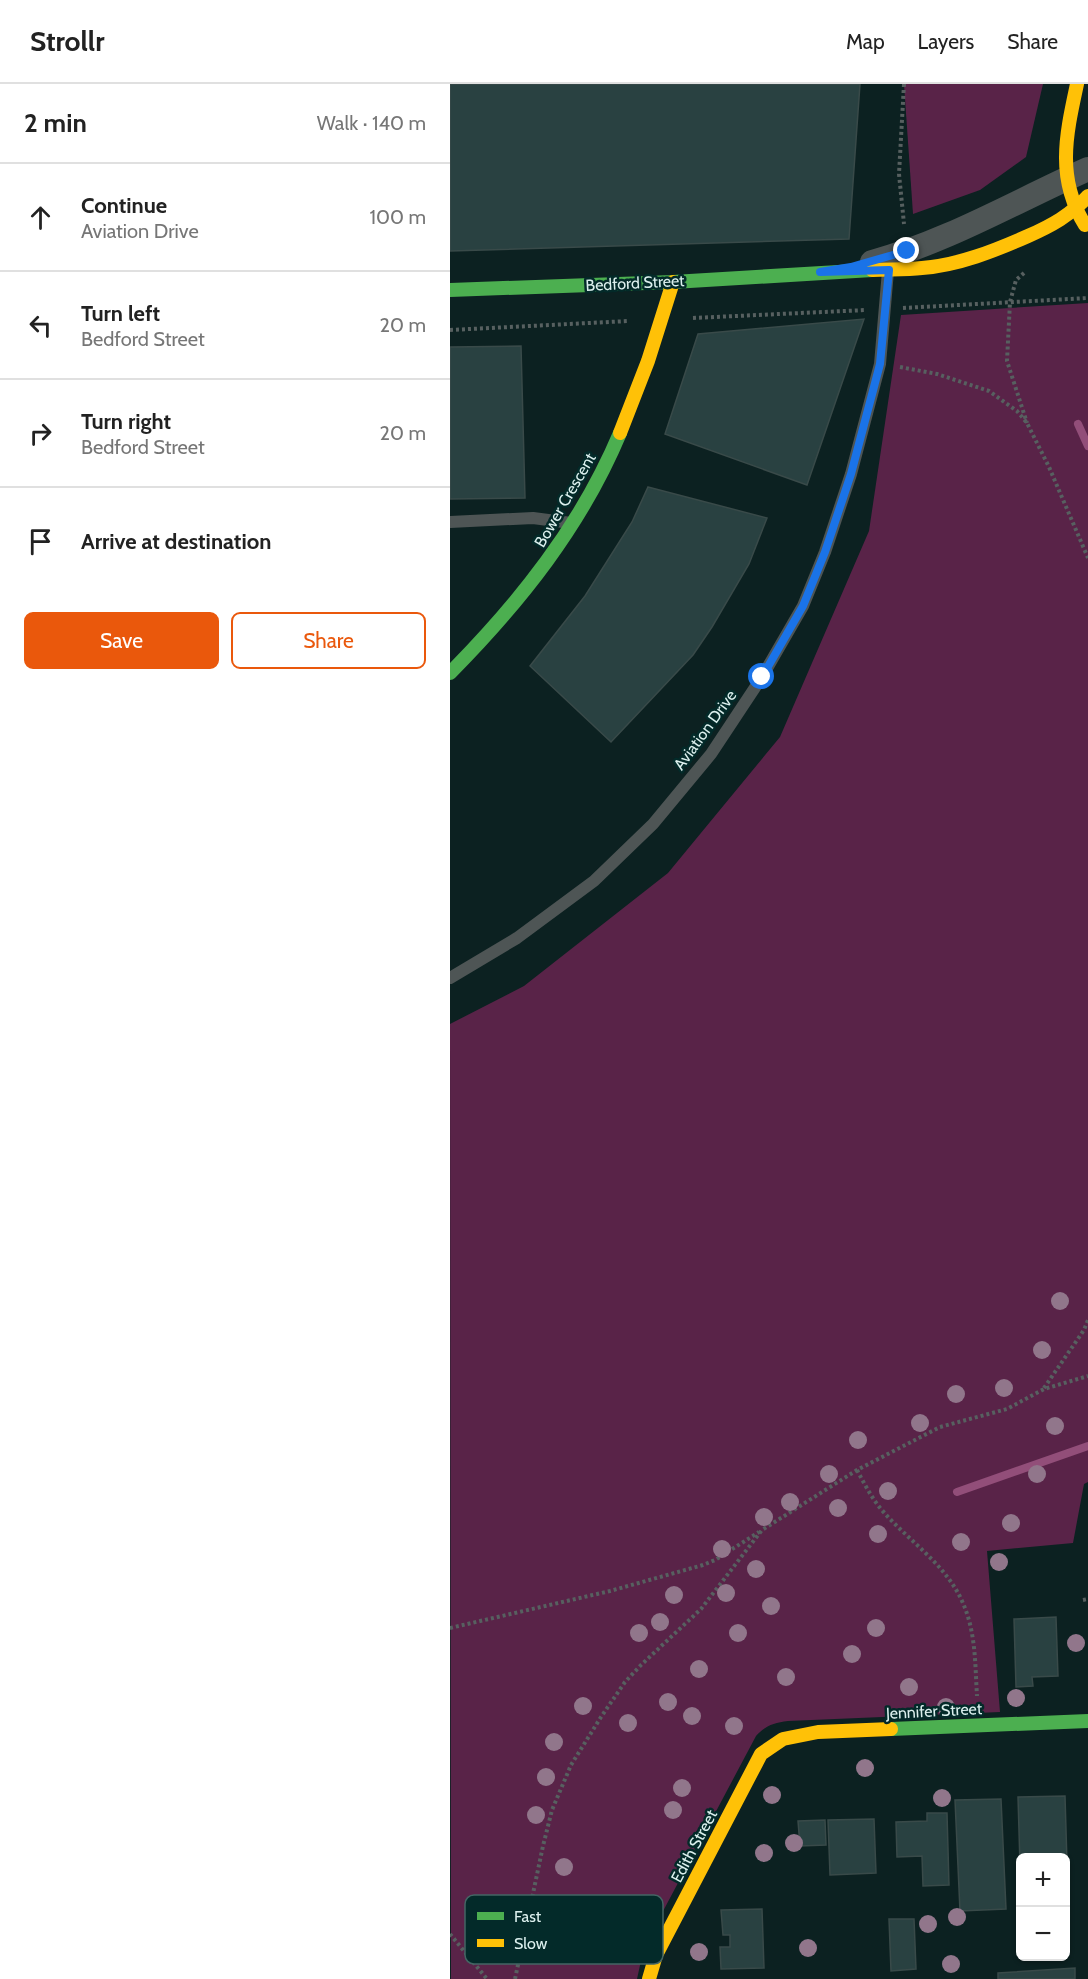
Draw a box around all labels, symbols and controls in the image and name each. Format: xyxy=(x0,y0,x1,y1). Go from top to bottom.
text: Strollr xyxy=(30,24,104,58)
text: Map xyxy=(846,29,885,54)
text: Layers xyxy=(918,29,974,54)
text: Share xyxy=(1007,29,1058,54)
text: 2 min xyxy=(24,107,87,139)
text: Walk · 140 m xyxy=(317,111,426,135)
text: Continue xyxy=(81,192,167,219)
icon: ahead xyxy=(24,201,57,234)
text: 100 m xyxy=(370,205,426,229)
text: Aviation Drive xyxy=(81,219,199,243)
route end xyxy=(893,237,919,263)
street label: Bedford Street xyxy=(585,271,686,295)
text: Turn left xyxy=(81,300,160,327)
icon: left xyxy=(24,309,57,342)
text: 20 m xyxy=(380,313,426,337)
text: Bedford Street xyxy=(81,327,205,351)
text: Turn right xyxy=(81,408,171,435)
icon: right xyxy=(24,417,57,450)
text: 20 m xyxy=(380,421,426,445)
text: Bedford Street xyxy=(81,435,205,459)
street label: Bower Crescent xyxy=(530,449,600,550)
icon: arrive xyxy=(24,525,57,558)
text: Arrive at destination xyxy=(81,528,271,555)
button: Save xyxy=(24,612,219,669)
button: Share xyxy=(231,612,426,669)
route start xyxy=(748,663,774,689)
street label: Aviation Drive xyxy=(670,686,740,774)
street label: Jennifer Street xyxy=(884,1699,983,1723)
street label: Edith Street xyxy=(667,1806,721,1886)
map controls xyxy=(1016,1853,1070,1961)
button: + xyxy=(1016,1853,1070,1907)
legend xyxy=(465,1895,663,1964)
text: Fast xyxy=(514,1907,542,1926)
button: − xyxy=(1016,1907,1070,1961)
text: Slow xyxy=(514,1934,548,1953)

